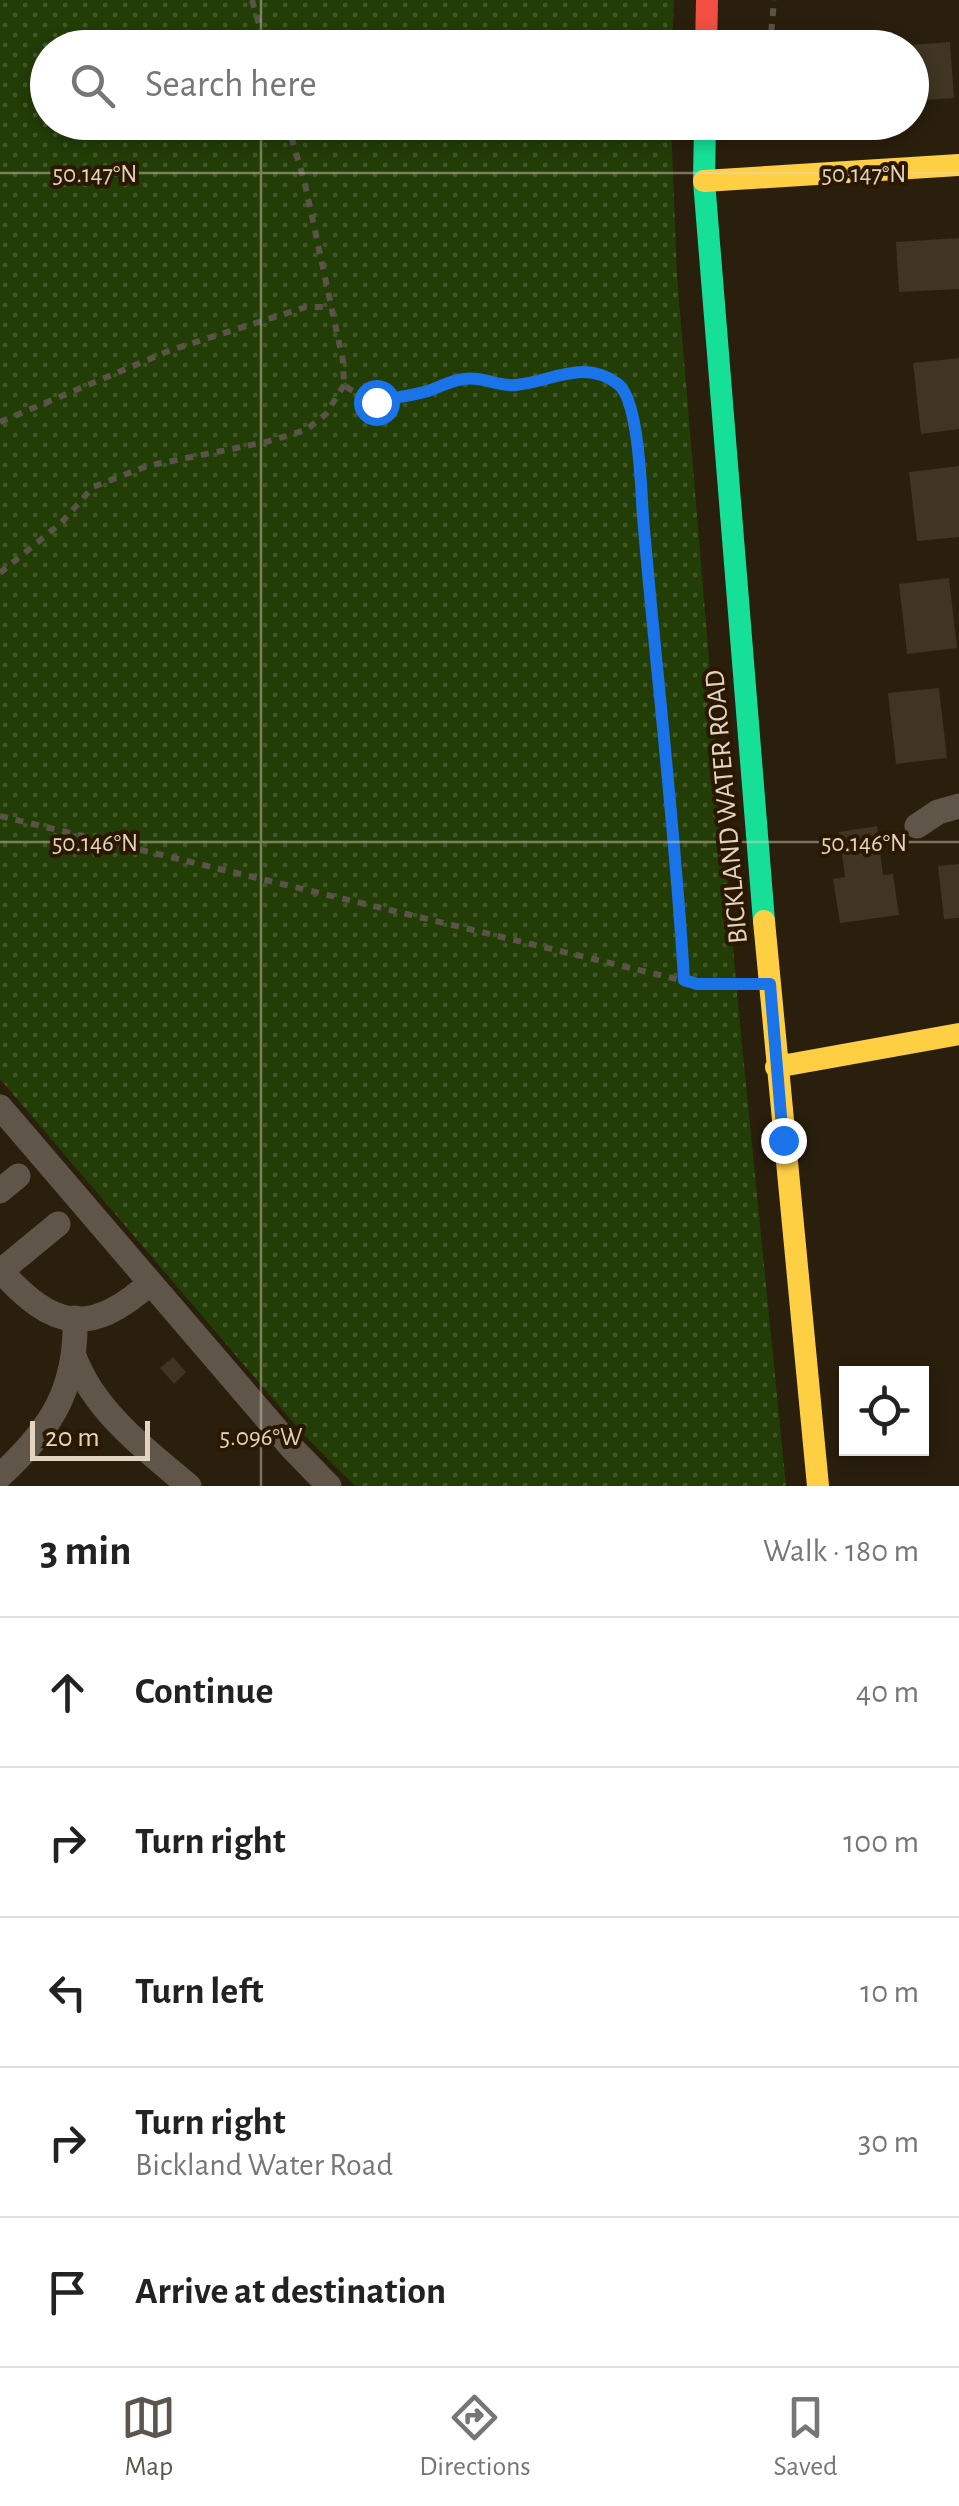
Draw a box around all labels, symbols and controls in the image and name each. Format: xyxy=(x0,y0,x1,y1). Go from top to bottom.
search box xyxy=(30,30,929,140)
icon: search xyxy=(65,58,120,113)
text: Search here xyxy=(145,66,317,104)
text: 50.147°N xyxy=(53,162,137,187)
text: 50.147°N xyxy=(822,162,906,187)
route start xyxy=(354,380,400,426)
street label: BICKLAND WATER ROAD xyxy=(701,669,753,945)
text: 50.146°N xyxy=(52,831,138,856)
text: 50.146°N xyxy=(821,831,907,856)
route end xyxy=(761,1118,807,1164)
map controls xyxy=(839,1366,929,1456)
button: locate xyxy=(839,1366,929,1456)
scale bar xyxy=(30,1416,150,1460)
text: 20 m xyxy=(45,1424,100,1452)
text: 5.096°W xyxy=(220,1425,303,1450)
text: 3 min xyxy=(40,1530,132,1572)
text: Walk · 180 m xyxy=(763,1535,919,1567)
icon: ahead xyxy=(40,1665,95,1720)
text: Continue xyxy=(135,1673,273,1711)
text: 40 m xyxy=(856,1676,919,1708)
icon: right xyxy=(40,1815,95,1870)
text: Turn right xyxy=(135,1823,285,1861)
text: 100 m xyxy=(843,1826,919,1858)
icon: left xyxy=(40,1965,95,2020)
text: Turn left xyxy=(135,1973,263,2011)
text: 10 m xyxy=(860,1976,919,2008)
text: Turn right xyxy=(135,2104,285,2142)
icon: right xyxy=(40,2115,95,2170)
text: 30 m xyxy=(858,2126,919,2158)
text: Bickland Water Road xyxy=(135,2149,393,2181)
icon: arrive xyxy=(40,2265,95,2320)
text: Arrive at destination xyxy=(135,2273,446,2311)
tab: Map xyxy=(121,2390,176,2484)
tab: Directions xyxy=(419,2390,531,2484)
tab: Saved xyxy=(774,2390,838,2484)

